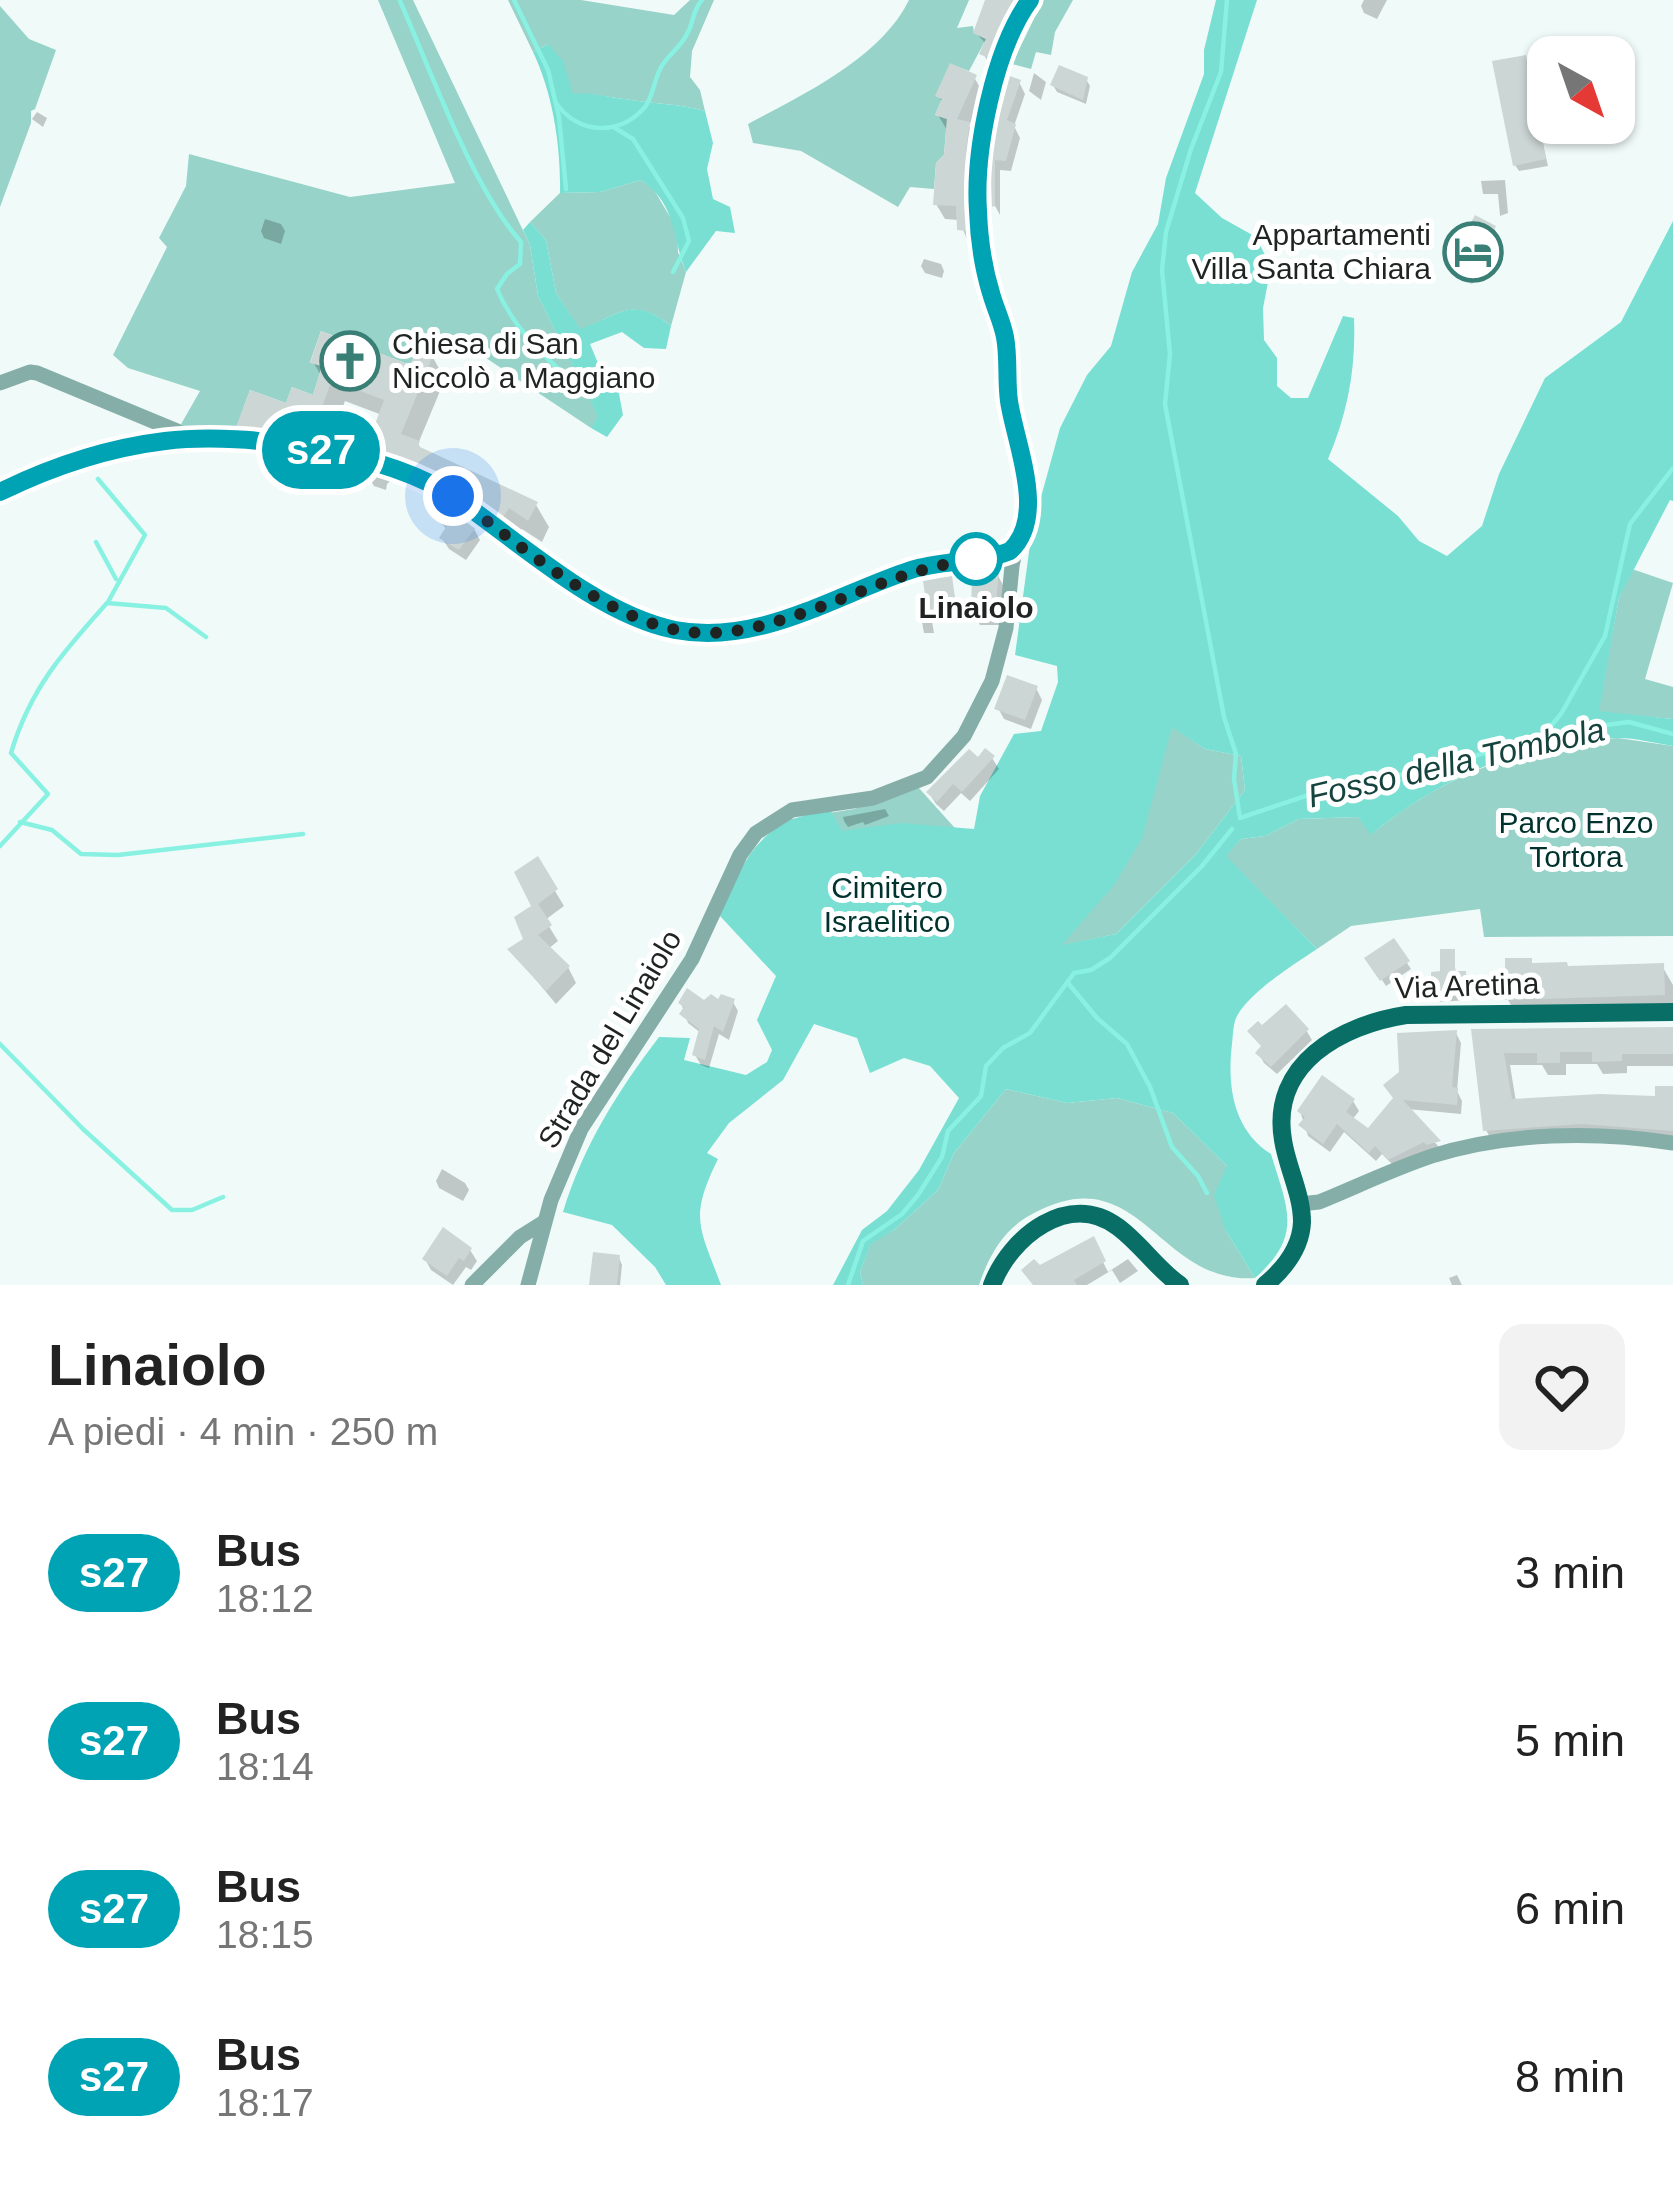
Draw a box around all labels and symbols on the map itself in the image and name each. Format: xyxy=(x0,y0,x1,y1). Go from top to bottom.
north arrow xyxy=(1527,36,1635,144)
place label: Appartamenti Villa Santa Chiara xyxy=(1191,218,1431,285)
hotel icon: Appartamenti Villa Santa Chiara xyxy=(1442,221,1504,283)
place label: Chiesa di San Niccolò a Maggiano xyxy=(392,327,655,394)
church icon: Chiesa di San Niccolò a Maggiano xyxy=(319,330,381,392)
line badge: s27 xyxy=(252,411,390,489)
your location xyxy=(423,466,483,526)
marker: Linaiolo xyxy=(951,534,1001,584)
place label: Linaiolo xyxy=(919,591,1034,624)
water label: Fosso della Tombola xyxy=(1304,710,1608,815)
park label: Parco Enzo Tortora xyxy=(1498,806,1654,873)
park label: Cimitero Israelitico xyxy=(824,871,950,938)
street label: Strada del Linaiolo xyxy=(531,924,688,1154)
street label: Via Aretina xyxy=(1394,966,1540,1005)

